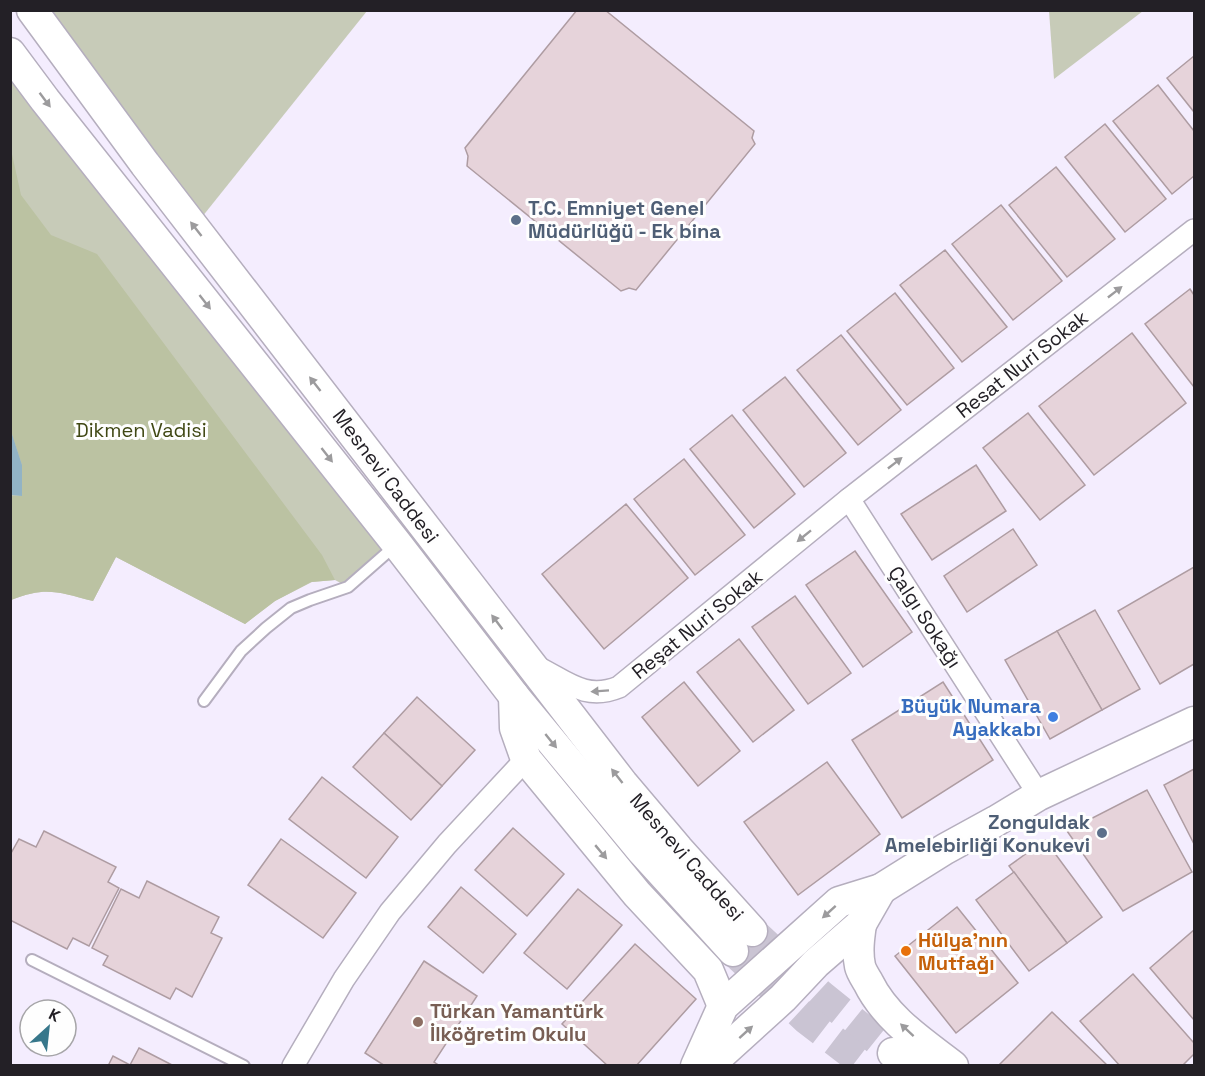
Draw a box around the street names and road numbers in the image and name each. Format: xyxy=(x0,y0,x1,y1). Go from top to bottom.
street label: Resat Nuri Sokak xyxy=(951,304,1093,424)
street label: Mesnevi Caddesi xyxy=(327,404,445,548)
street label: Çalgı Sokağı xyxy=(882,561,968,673)
street label: Reşat Nuri Sokak xyxy=(626,563,768,685)
street label: Mesnevi Caddesi xyxy=(624,788,750,926)

